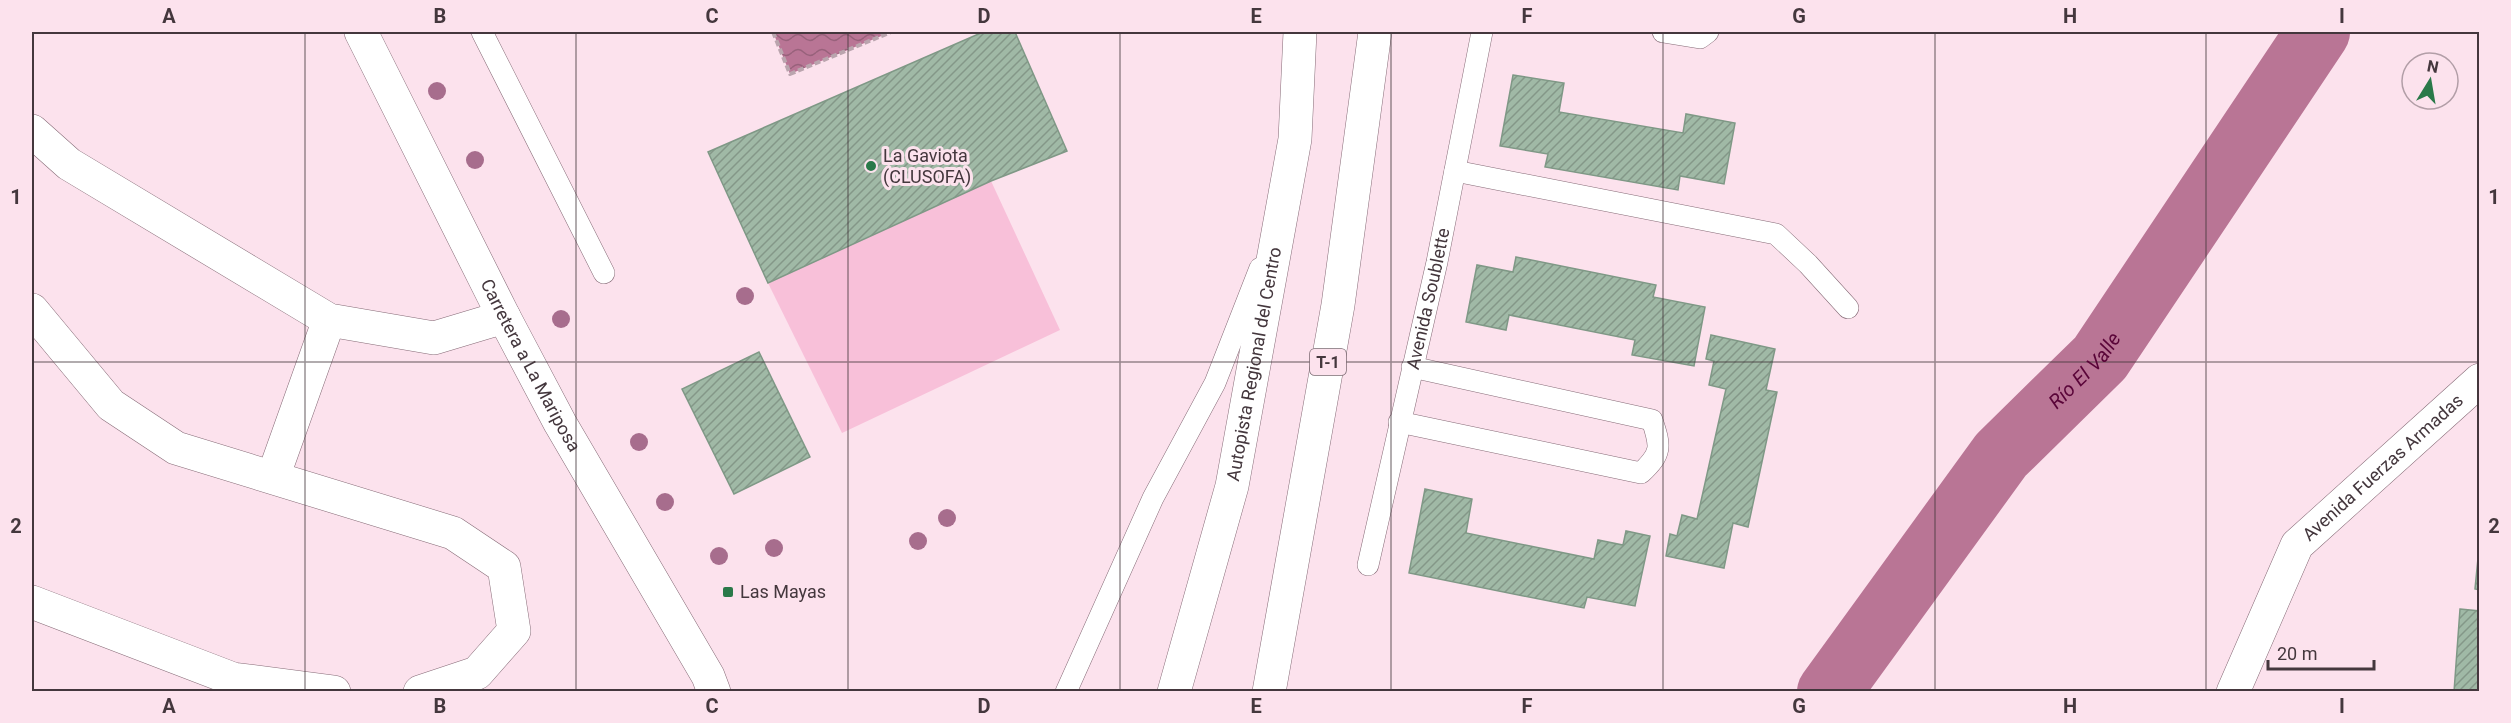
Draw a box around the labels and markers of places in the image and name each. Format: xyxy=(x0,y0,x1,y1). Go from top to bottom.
place label: La Gaviota (CLUSOFA) xyxy=(883,145,971,188)
marker: La Gaviota (CLUSOFA) xyxy=(864,159,878,173)
place label: Las Mayas xyxy=(740,581,826,602)
marker: Las Mayas xyxy=(721,585,735,599)

